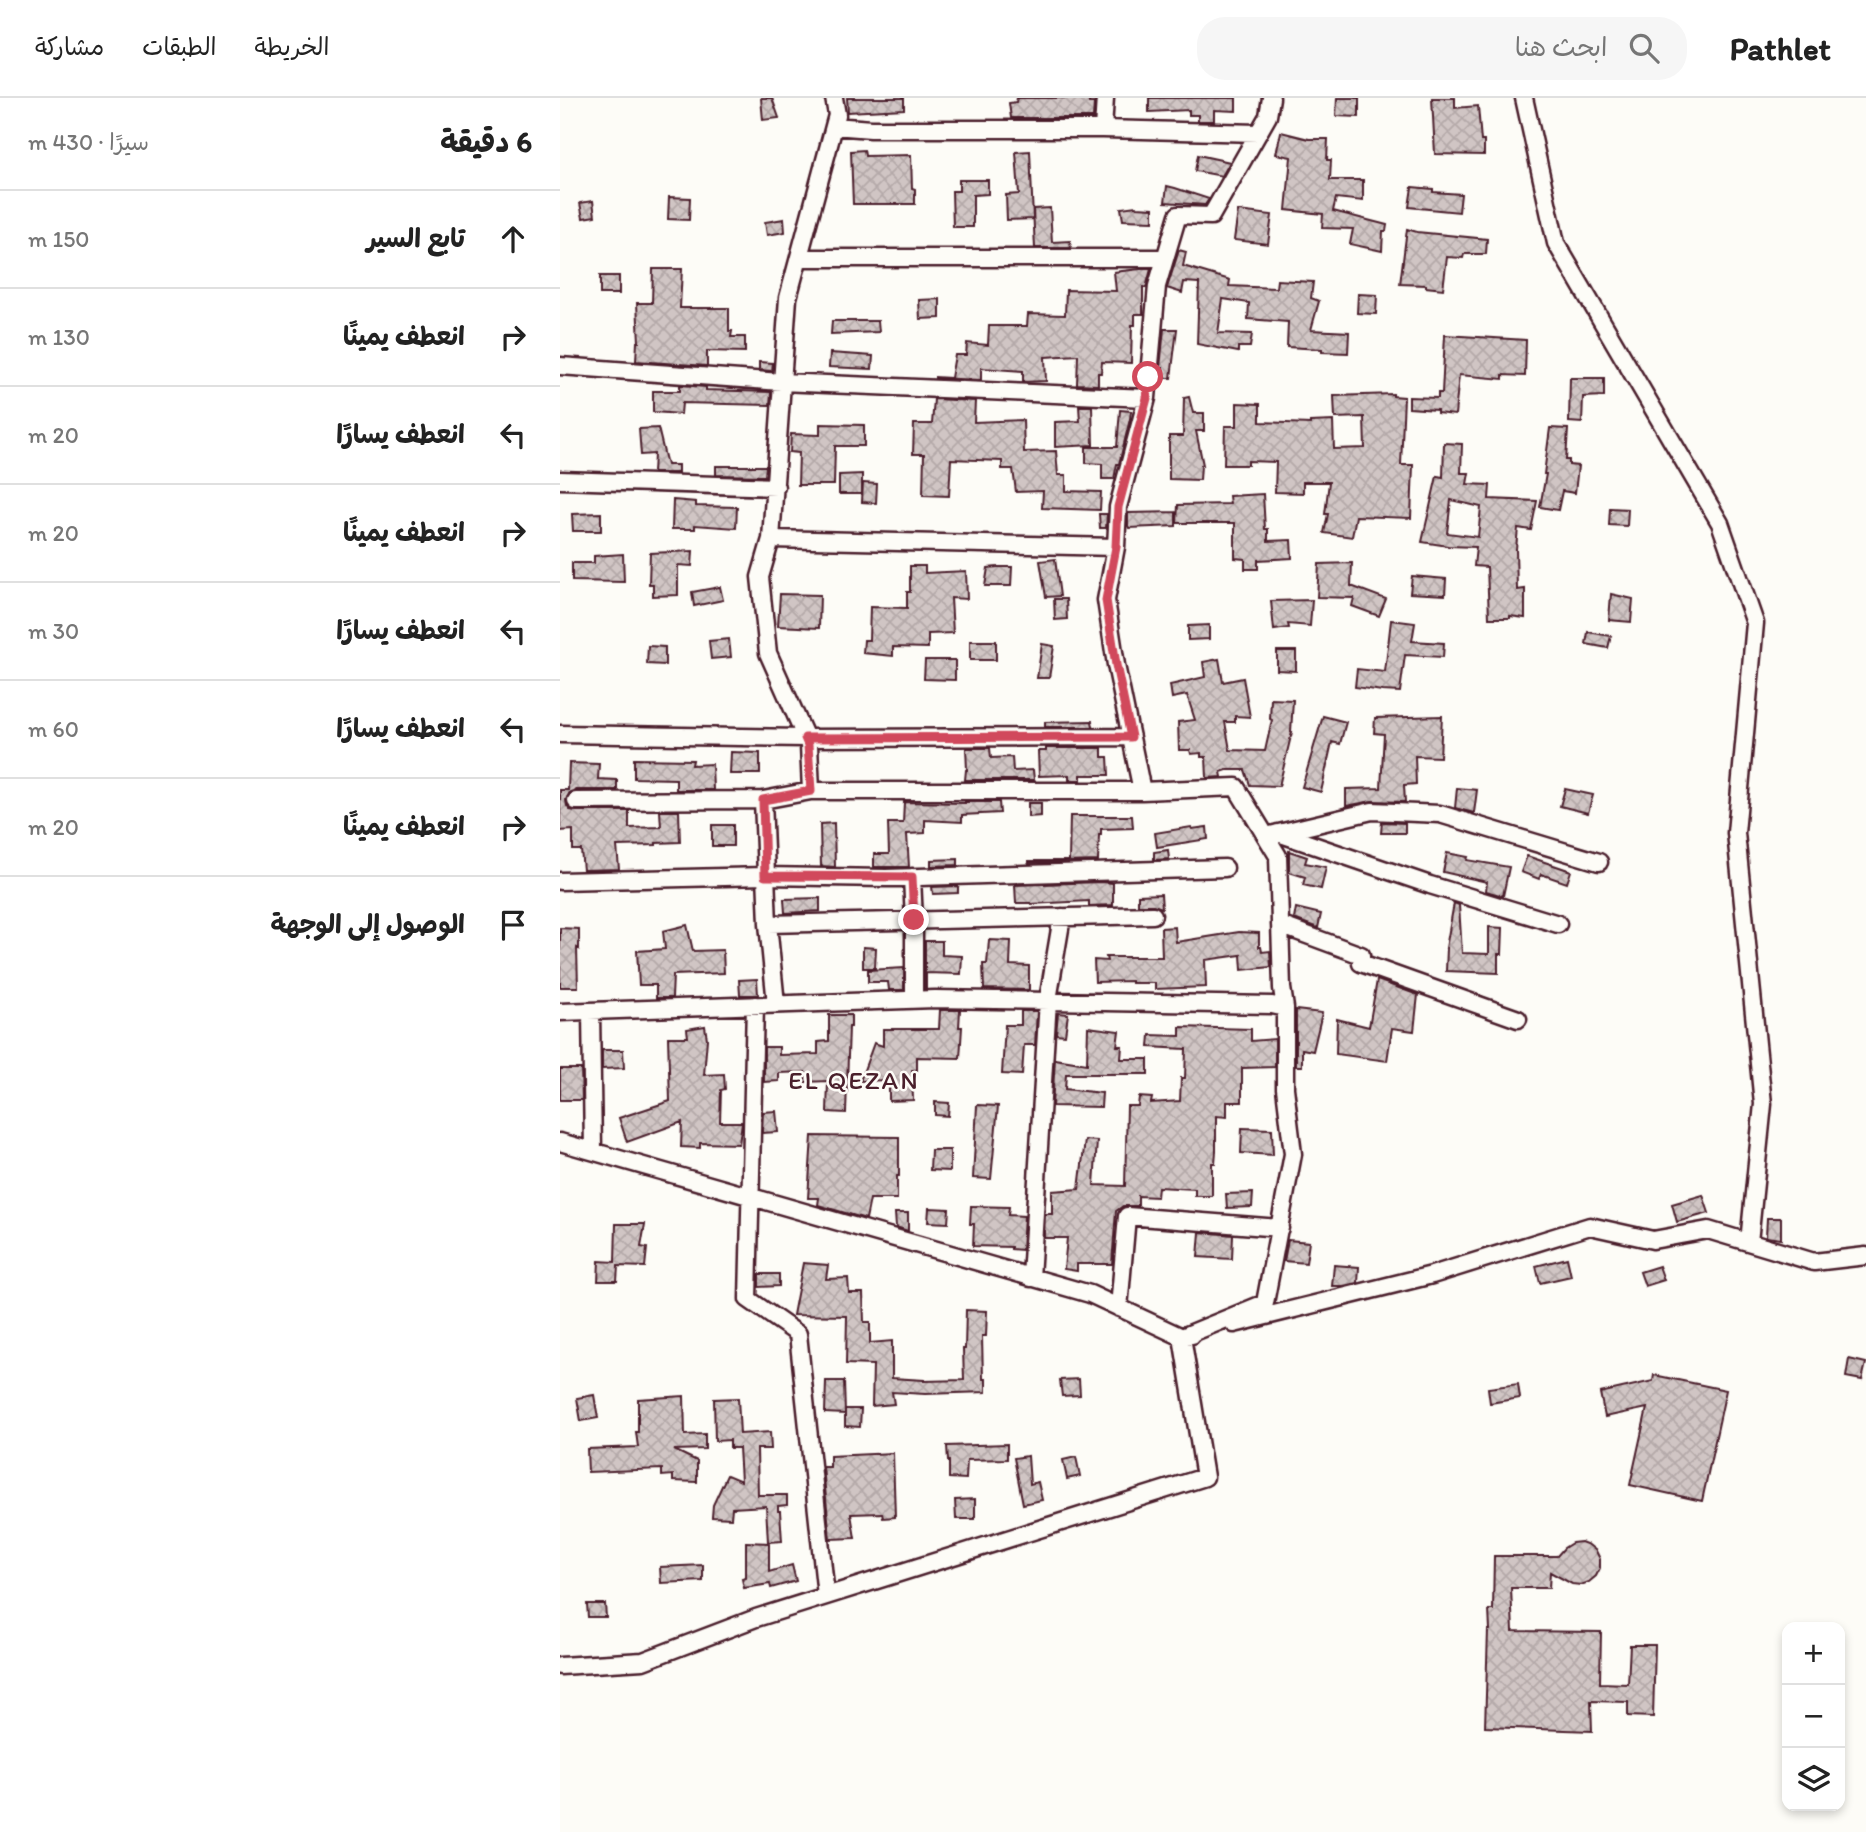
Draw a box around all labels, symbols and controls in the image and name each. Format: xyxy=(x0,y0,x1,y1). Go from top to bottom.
search box xyxy=(1197,17,1687,80)
icon: search xyxy=(1625,29,1663,67)
text: Pathlet xyxy=(1729,29,1831,68)
text: ابحث هنا xyxy=(1515,31,1607,63)
text: مشاركة xyxy=(35,32,104,61)
text: الطبقات xyxy=(142,32,217,61)
text: الخريطة xyxy=(255,32,329,61)
text: 6 دقيقة xyxy=(440,123,532,160)
text: سيرًا · 430 m xyxy=(28,128,149,156)
icon: ahead xyxy=(494,220,532,258)
text: تابع السير xyxy=(367,222,465,254)
text: 150 m xyxy=(28,225,89,253)
icon: right xyxy=(494,318,532,356)
text: انعطف يمينًا xyxy=(343,320,465,352)
text: 130 m xyxy=(28,323,90,351)
route start xyxy=(1132,361,1163,392)
icon: left xyxy=(494,416,532,454)
text: انعطف يسارًا xyxy=(336,418,465,450)
text: 20 m xyxy=(28,421,79,449)
icon: right xyxy=(494,514,532,552)
text: انعطف يمينًا xyxy=(343,516,465,548)
text: 20 m xyxy=(28,519,79,547)
icon: left xyxy=(494,612,532,650)
text: انعطف يسارًا xyxy=(336,614,465,646)
text: 30 m xyxy=(28,617,79,645)
icon: left xyxy=(494,710,532,748)
text: انعطف يسارًا xyxy=(336,712,465,744)
text: 60 m xyxy=(28,715,79,743)
icon: right xyxy=(494,808,532,846)
text: انعطف يمينًا xyxy=(343,810,465,842)
text: 20 m xyxy=(28,813,79,841)
route end xyxy=(898,904,929,935)
icon: arrive xyxy=(494,906,532,944)
text: الوصول إلى الوجهة xyxy=(271,908,465,940)
district label: EL QEZAN xyxy=(788,1064,920,1096)
map controls xyxy=(1782,1622,1845,1811)
button: + xyxy=(1782,1622,1845,1685)
button: − xyxy=(1782,1685,1845,1748)
button: layers xyxy=(1782,1748,1845,1811)

